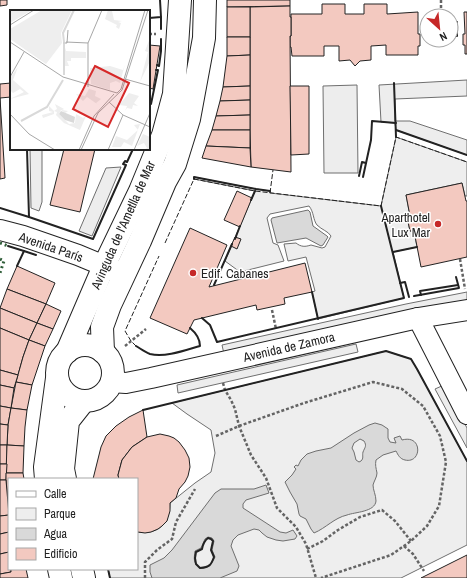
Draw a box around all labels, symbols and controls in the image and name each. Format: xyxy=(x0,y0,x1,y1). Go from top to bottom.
north arrow xyxy=(419,8,459,48)
inset map xyxy=(10,10,150,150)
text: N xyxy=(437,29,450,45)
street label: Avinguda de l'Ametlla de Mar xyxy=(87,158,159,293)
place label: Aparthotel Lux Mar xyxy=(380,209,430,241)
marker: Aparthotel Lux Mar xyxy=(433,219,443,229)
street label: Avenida París xyxy=(16,228,85,266)
place label: Edif. Cabanes xyxy=(201,265,269,282)
marker: Edif. Cabanes xyxy=(188,268,198,278)
street label: Avenida de Zamora xyxy=(241,328,337,366)
legend xyxy=(8,478,138,570)
text: Calle xyxy=(44,486,66,502)
text: Parque xyxy=(44,506,76,522)
text: Agua xyxy=(43,526,68,542)
text: Edificio xyxy=(44,546,77,562)

